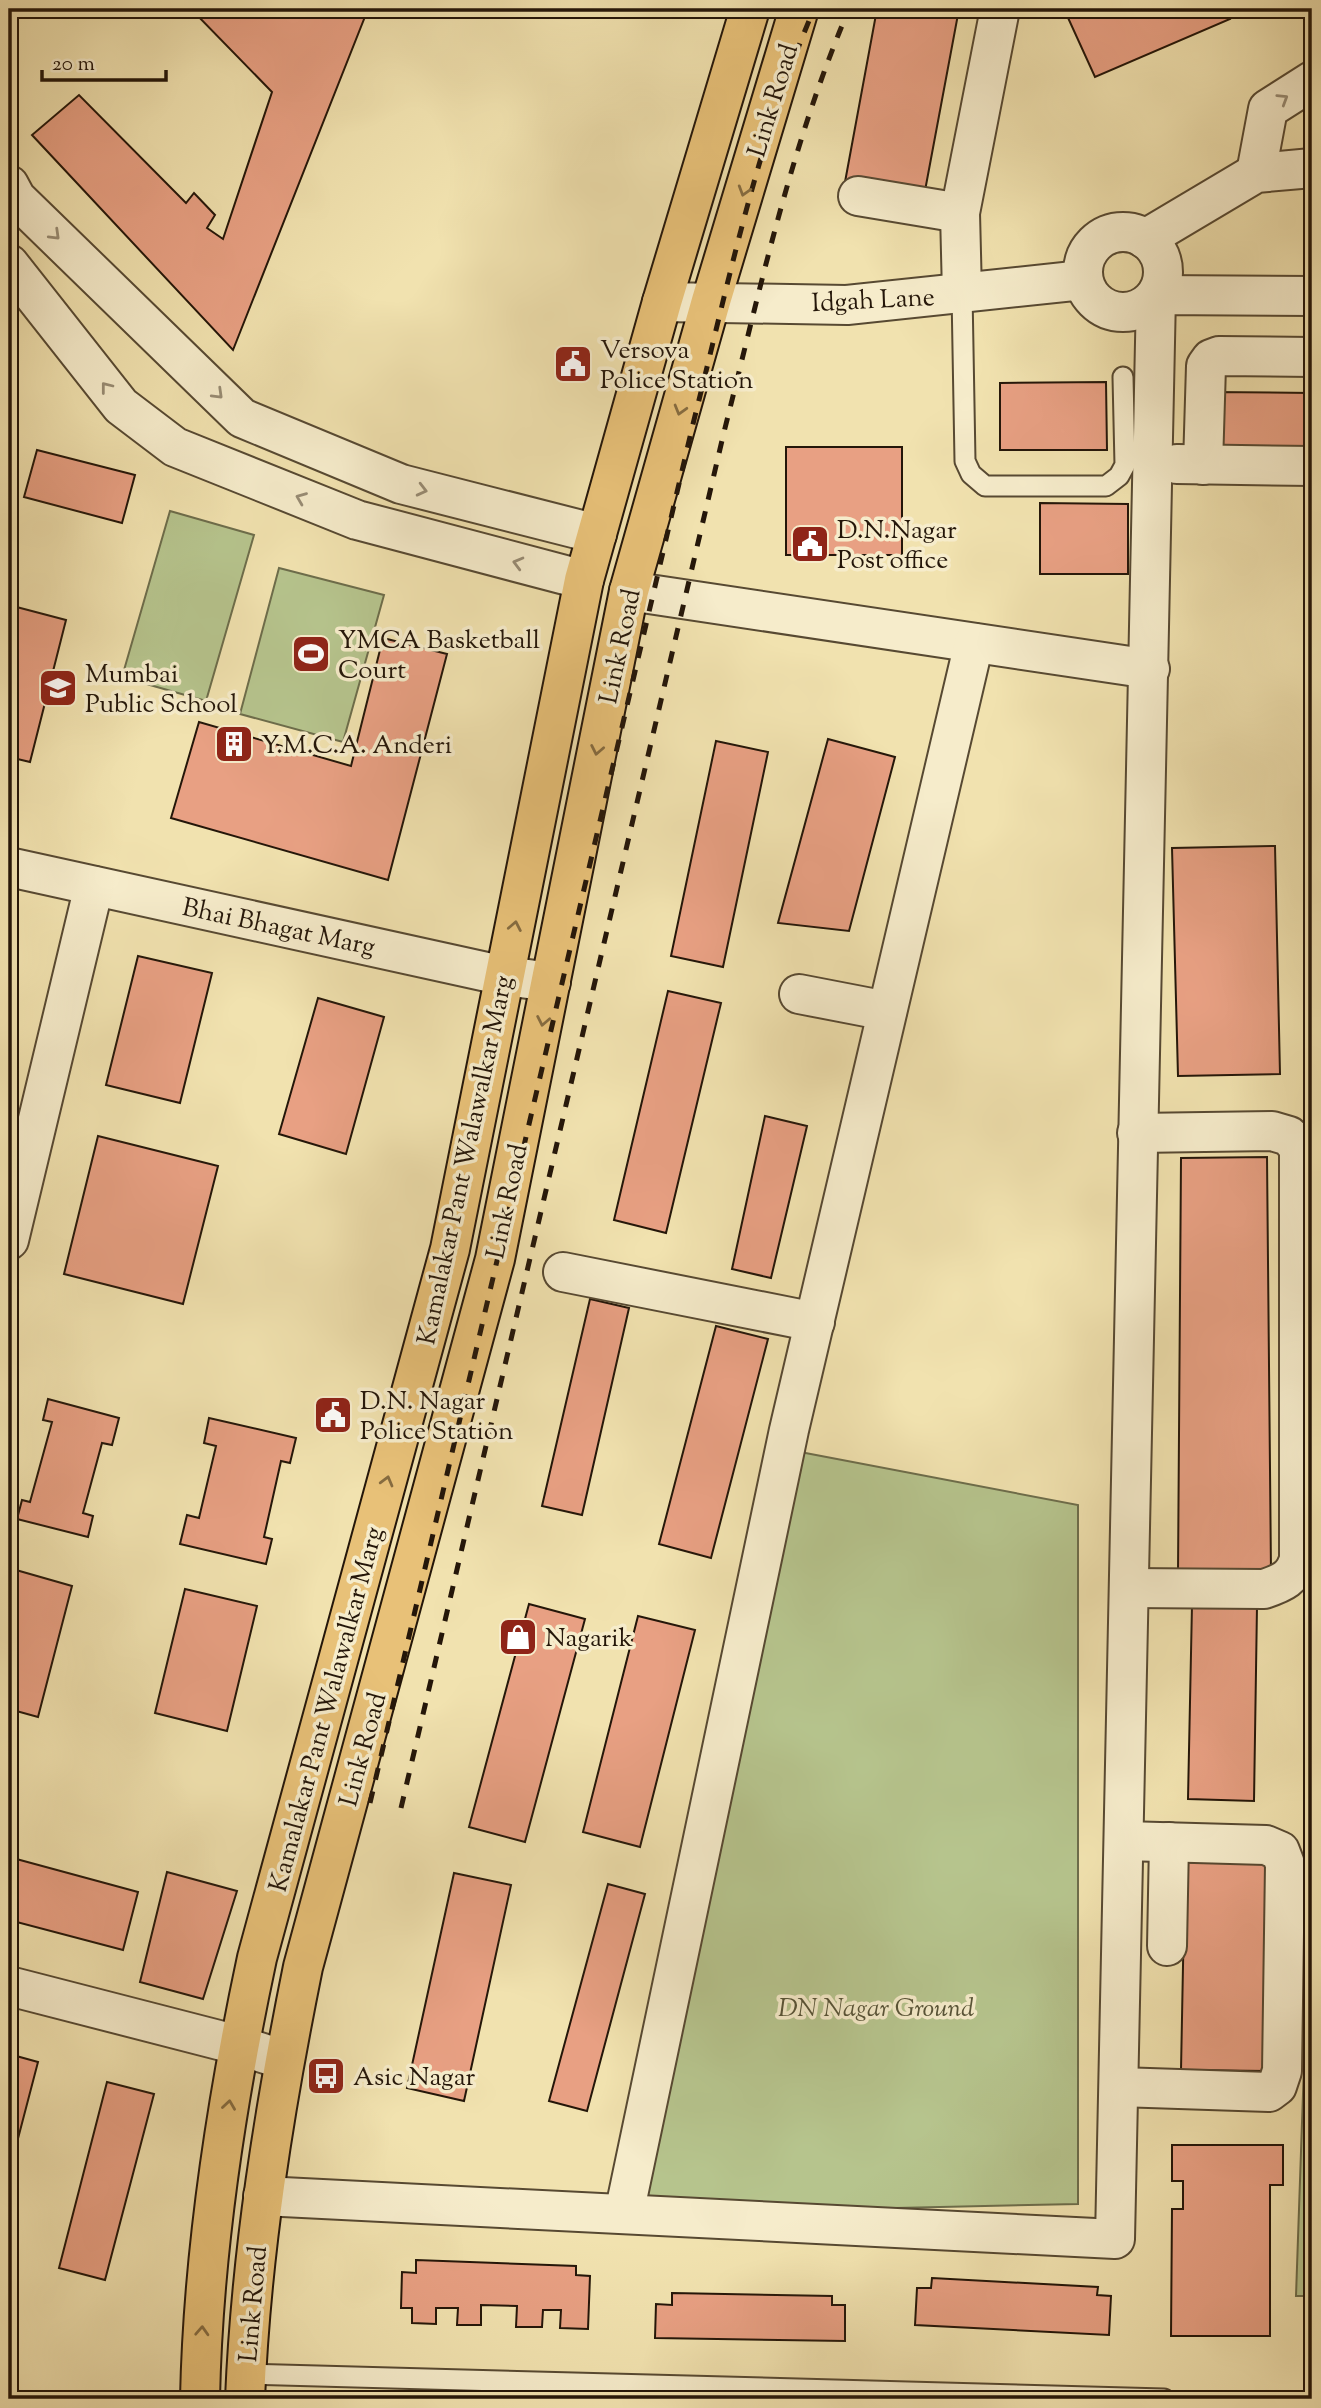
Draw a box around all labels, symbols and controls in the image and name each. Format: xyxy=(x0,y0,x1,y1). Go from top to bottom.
scale bar xyxy=(42,38,166,82)
street label: Link Road xyxy=(740,39,809,162)
text: 20 m xyxy=(52,50,95,80)
one-way arrow xyxy=(1276,95,1289,108)
one-way arrow xyxy=(737,185,752,197)
one-way arrow xyxy=(47,227,60,240)
street label: Idgah Lane xyxy=(811,280,936,323)
place label: Versova Police Station xyxy=(600,333,753,400)
public building icon: Versova Police Station xyxy=(552,343,594,385)
one-way arrow xyxy=(102,382,115,395)
one-way arrow xyxy=(210,386,223,399)
one-way arrow xyxy=(674,404,689,416)
one-way arrow xyxy=(416,482,428,496)
one-way arrow xyxy=(295,492,307,506)
place label: D.N.Nagar Post office xyxy=(837,513,957,580)
public building icon: D.N.Nagar Post office xyxy=(789,523,831,565)
one-way arrow xyxy=(513,556,525,571)
street label: Link Road xyxy=(591,585,652,707)
place label: YMCA Basketball Court xyxy=(338,623,540,690)
sports icon: YMCA Basketball Court xyxy=(290,633,332,675)
place label: Mumbai Public School xyxy=(85,657,238,724)
school or university icon: Mumbai Public School xyxy=(37,667,79,709)
building icon: Y.M.C.A. Anderi xyxy=(213,723,255,765)
place label: Y.M.C.A. Anderi xyxy=(261,728,452,765)
one-way arrow xyxy=(591,744,606,756)
street label: Bhai Bhagat Marg xyxy=(179,890,378,967)
one-way arrow xyxy=(507,920,522,932)
street label: Kamalakar Pant Walawalkar Marg xyxy=(409,972,524,1349)
one-way arrow xyxy=(537,1015,552,1027)
street label: Link Road xyxy=(478,1140,539,1262)
place label: D.N. Nagar Police Station xyxy=(360,1384,513,1451)
public building icon: D.N. Nagar Police Station xyxy=(312,1394,354,1436)
one-way arrow xyxy=(379,1476,393,1488)
street label: Kamalakar Pant Walawalkar Marg xyxy=(261,1523,394,1896)
shop icon: Nagarik xyxy=(497,1616,539,1658)
place label: Nagarik xyxy=(545,1621,633,1658)
street label: Link Road xyxy=(331,1688,397,1811)
park label: DN Nagar Ground xyxy=(778,1991,974,2028)
bus stop icon: Asic Nagar xyxy=(305,2055,347,2097)
place label: Asic Nagar xyxy=(353,2060,475,2097)
one-way arrow xyxy=(222,2100,237,2111)
street label: Link Road xyxy=(231,2244,278,2364)
one-way arrow xyxy=(195,2325,210,2336)

